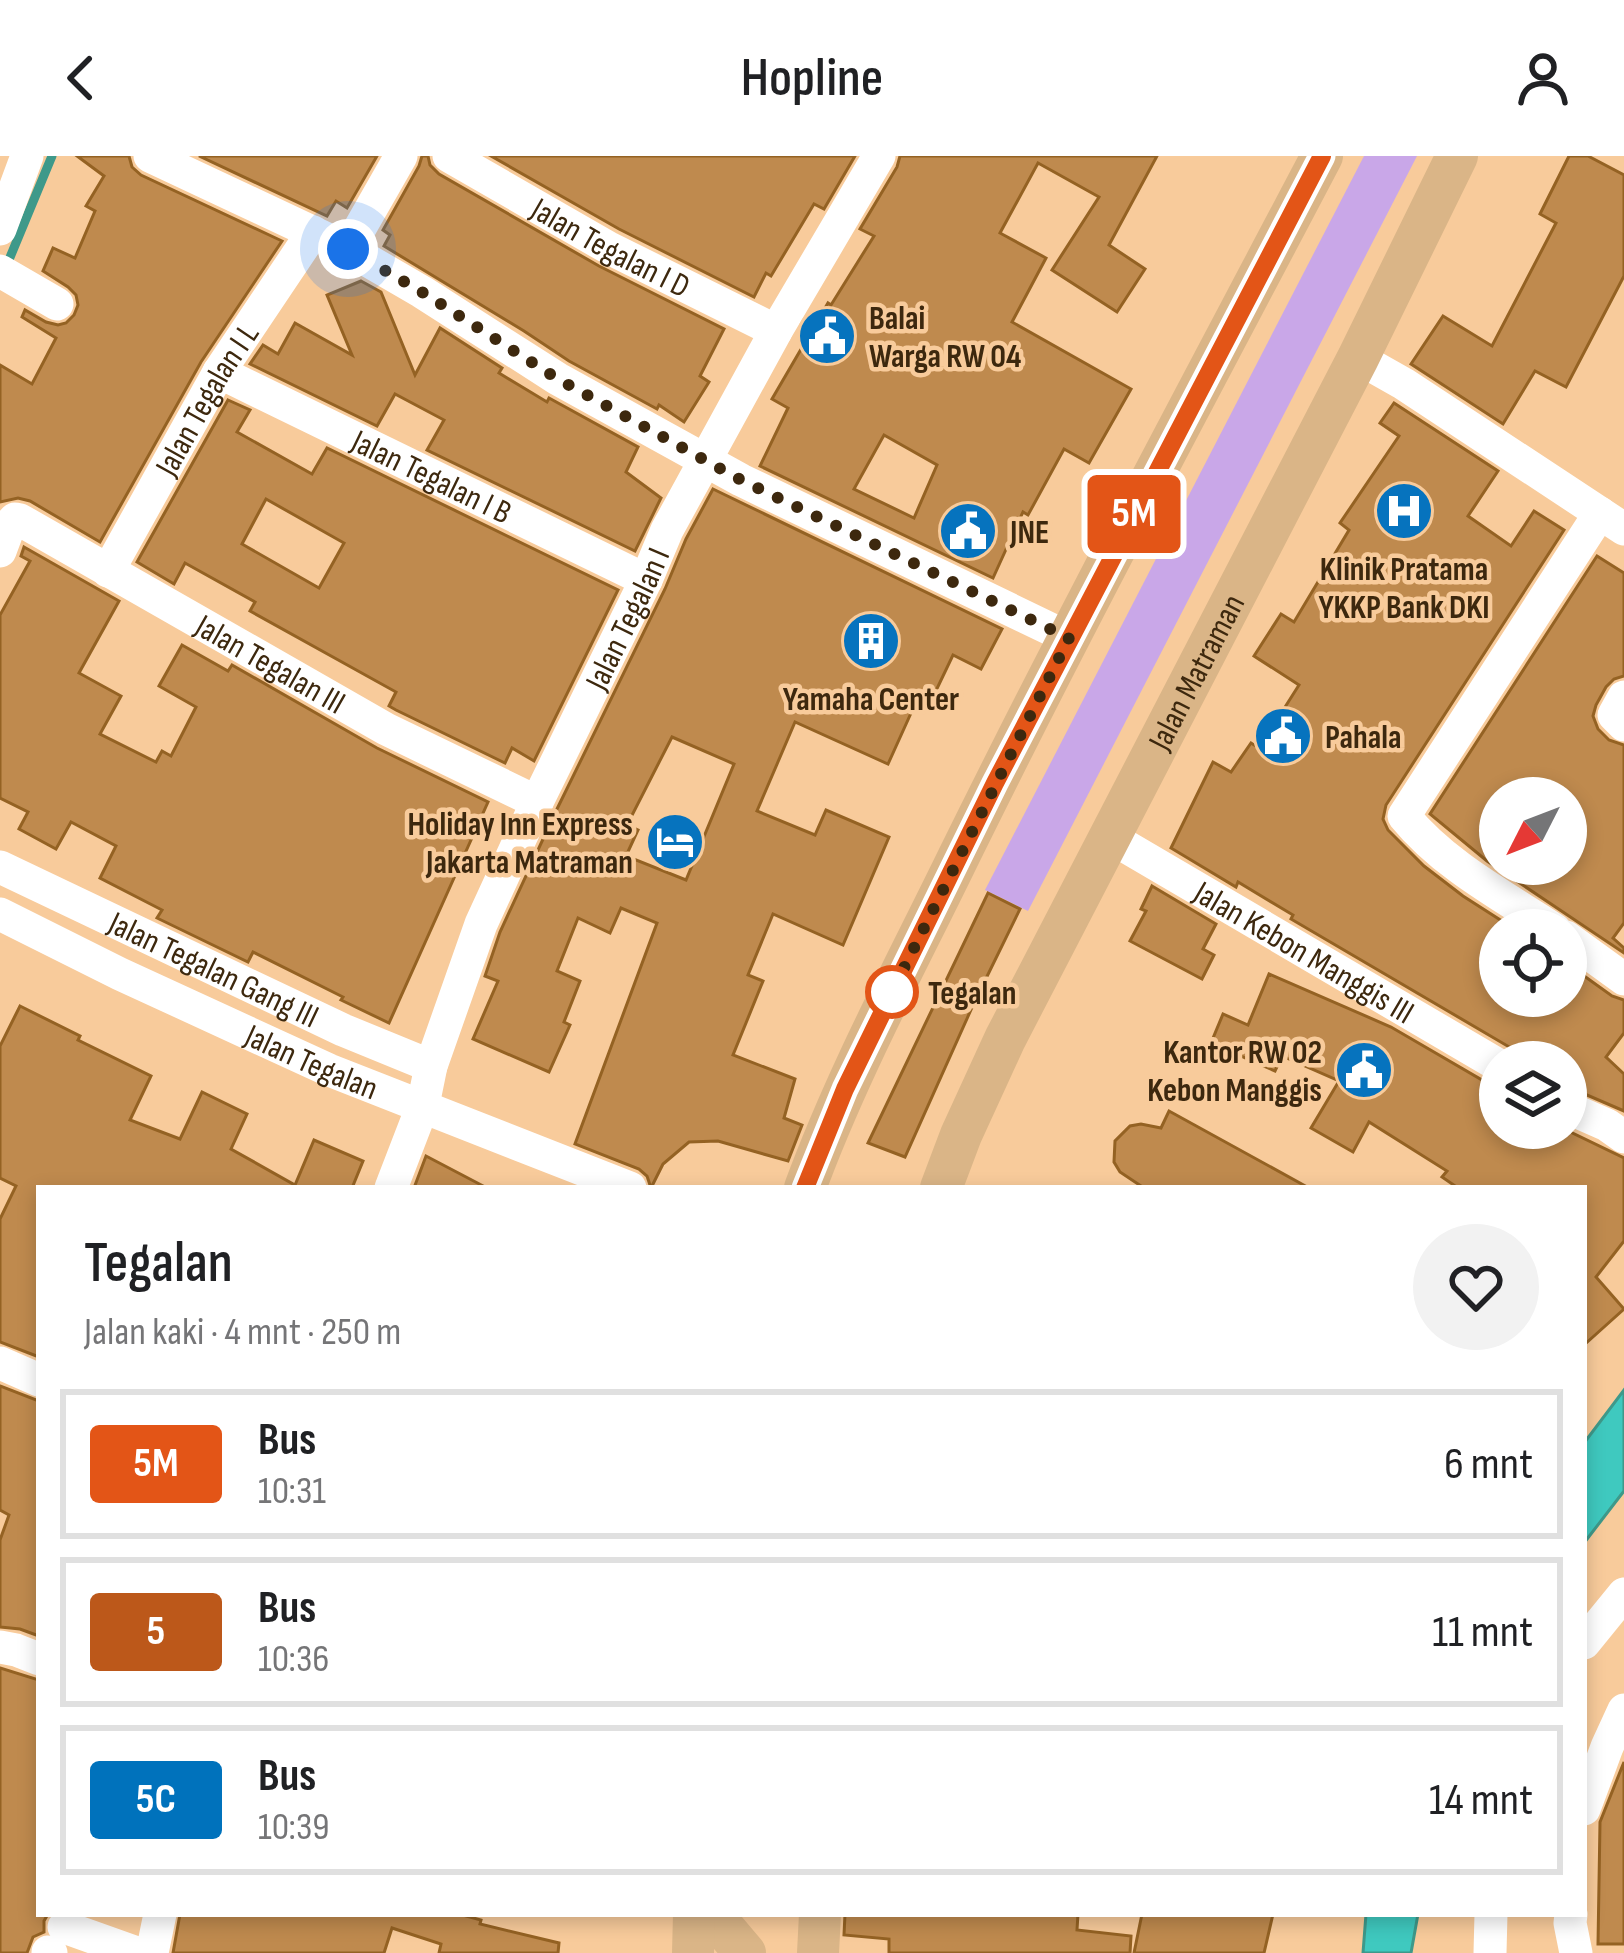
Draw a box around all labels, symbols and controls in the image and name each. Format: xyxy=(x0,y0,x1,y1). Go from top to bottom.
icon: back xyxy=(48,45,114,111)
icon: person xyxy=(1510,45,1576,111)
text: Hopline xyxy=(741,46,883,111)
street label: Jalan Tegalan I D xyxy=(523,189,696,307)
your location xyxy=(318,219,378,279)
place label: Balai Warga RW 04 xyxy=(869,299,1021,377)
public building icon: Balai Warga RW 04 xyxy=(796,305,858,367)
street label: Jalan Tegalan I L xyxy=(147,316,268,484)
street label: Jalan Tegalan I B xyxy=(344,421,518,533)
line badge: 5M xyxy=(1080,475,1188,553)
hospital icon: Klinik Pratama YKKP Bank DKI xyxy=(1373,480,1435,542)
text: 5M xyxy=(1112,488,1156,539)
public building icon: JNE xyxy=(937,500,999,562)
place label: JNE xyxy=(1009,513,1049,553)
street label: Jalan Tegalan I xyxy=(577,542,679,698)
place label: Klinik Pratama YKKP Bank DKI xyxy=(1318,550,1490,628)
street label: Jalan Matraman xyxy=(1140,588,1254,758)
street label: Jalan Tegalan III xyxy=(187,606,352,724)
building icon: Yamaha Center xyxy=(840,610,902,672)
place label: Yamaha Center xyxy=(783,680,959,720)
public building icon: Pahala xyxy=(1252,705,1314,767)
place label: Pahala xyxy=(1325,718,1401,758)
north arrow xyxy=(1479,777,1587,885)
map controls xyxy=(1479,777,1587,1149)
place label: Holiday Inn Express Jakarta Matraman xyxy=(407,805,633,883)
hotel icon: Holiday Inn Express Jakarta Matraman xyxy=(644,811,706,873)
street label: Jalan Kebon Manggis III xyxy=(1186,873,1421,1033)
street label: Jalan Tegalan Gang III xyxy=(101,903,325,1037)
button: locate xyxy=(1479,909,1587,1017)
marker: Tegalan xyxy=(867,967,917,1017)
place label: Tegalan xyxy=(928,974,1016,1014)
street label: Jalan Tegalan xyxy=(238,1016,383,1109)
place label: Kantor RW 02 Kebon Manggis xyxy=(1147,1033,1322,1111)
public building icon: Kantor RW 02 Kebon Manggis xyxy=(1333,1039,1395,1101)
button: layers xyxy=(1479,1041,1587,1149)
button: heart xyxy=(1413,1224,1539,1350)
text: Tegalan xyxy=(84,1230,233,1298)
text: Jalan kaki · 4 mnt · 250 m xyxy=(84,1309,401,1356)
text: Bus xyxy=(258,1413,316,1468)
text: 6 mnt xyxy=(1444,1437,1533,1492)
text: 5M xyxy=(134,1438,178,1489)
text: 10:31 xyxy=(258,1468,326,1515)
text: Bus xyxy=(258,1581,316,1636)
text: 11 mnt xyxy=(1432,1605,1533,1660)
text: 5 xyxy=(147,1606,165,1657)
text: 10:36 xyxy=(258,1636,329,1683)
text: Bus xyxy=(258,1749,316,1804)
text: 14 mnt xyxy=(1429,1773,1533,1828)
text: 5C xyxy=(136,1774,176,1825)
text: 10:39 xyxy=(258,1804,330,1851)

